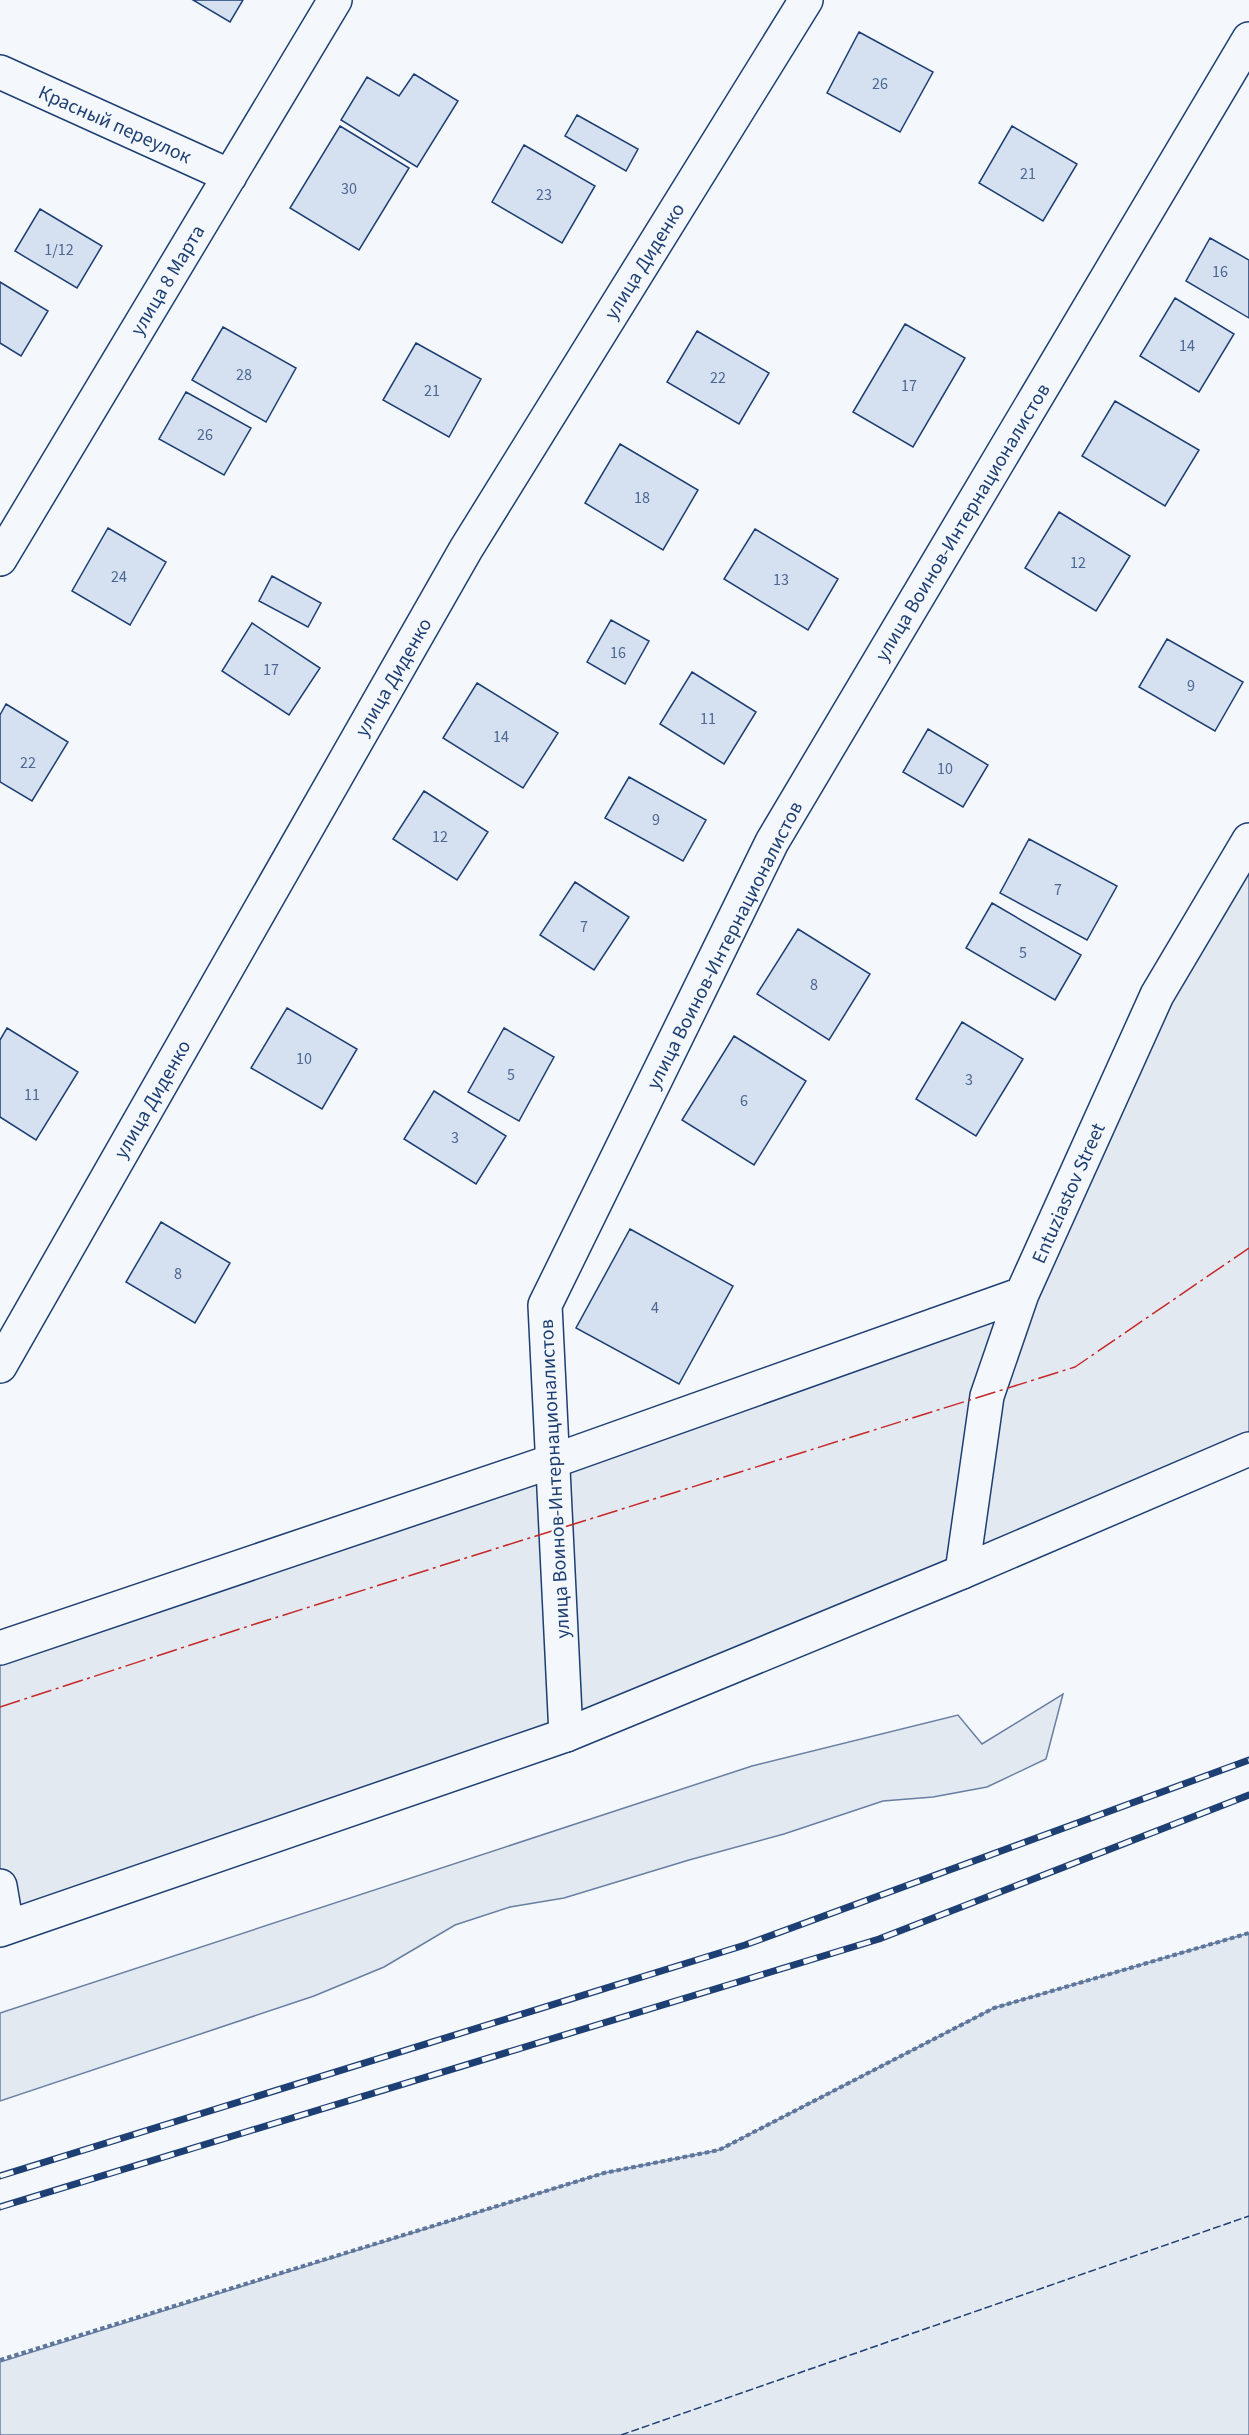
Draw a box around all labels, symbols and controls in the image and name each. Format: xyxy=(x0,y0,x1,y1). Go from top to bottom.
house number: 26 xyxy=(872,73,888,95)
street label: Красный переулок xyxy=(34,79,195,171)
house number: 21 xyxy=(1020,163,1036,185)
house number: 30 xyxy=(341,178,357,200)
house number: 23 xyxy=(536,184,552,206)
street label: улица Диденко xyxy=(598,198,692,325)
street label: улица 8 Марта xyxy=(124,220,212,341)
house number: 1/12 xyxy=(44,239,74,261)
house number: 16 xyxy=(1212,261,1228,283)
house number: 14 xyxy=(1179,335,1195,357)
house number: 28 xyxy=(236,364,252,386)
house number: 22 xyxy=(710,367,726,389)
house number: 17 xyxy=(901,375,917,397)
street label: улица Воинов-Интернационалистов xyxy=(868,378,1057,667)
house number: 21 xyxy=(424,380,440,402)
house number: 26 xyxy=(197,424,213,446)
house number: 18 xyxy=(634,487,650,509)
house number: 12 xyxy=(1070,552,1086,574)
house number: 24 xyxy=(111,566,127,588)
house number: 13 xyxy=(773,569,789,591)
street label: улица Диденко xyxy=(349,613,439,742)
house number: 16 xyxy=(610,642,626,664)
house number: 17 xyxy=(263,659,279,681)
house number: 9 xyxy=(1187,675,1195,697)
house number: 11 xyxy=(700,708,716,730)
house number: 14 xyxy=(493,726,509,748)
house number: 22 xyxy=(20,752,36,774)
house number: 10 xyxy=(937,758,953,780)
street label: улица Воинов-Интернационалистов xyxy=(640,797,810,1094)
house number: 9 xyxy=(652,809,660,831)
house number: 12 xyxy=(432,826,448,848)
house number: 7 xyxy=(1054,879,1062,901)
house number: 7 xyxy=(580,916,588,938)
house number: 5 xyxy=(1019,942,1027,964)
house number: 8 xyxy=(810,974,818,996)
street label: улица Диденко xyxy=(108,1035,198,1164)
house number: 10 xyxy=(296,1048,312,1070)
house number: 5 xyxy=(507,1064,515,1086)
house number: 3 xyxy=(965,1069,973,1091)
house number: 11 xyxy=(24,1084,40,1106)
house number: 6 xyxy=(740,1090,748,1112)
street label: Entuziastov Street xyxy=(1025,1118,1113,1268)
house number: 3 xyxy=(451,1127,459,1149)
house number: 8 xyxy=(174,1263,182,1285)
house number: 4 xyxy=(651,1297,659,1319)
street label: улица Воинов-Интернационалистов xyxy=(533,1319,577,1639)

